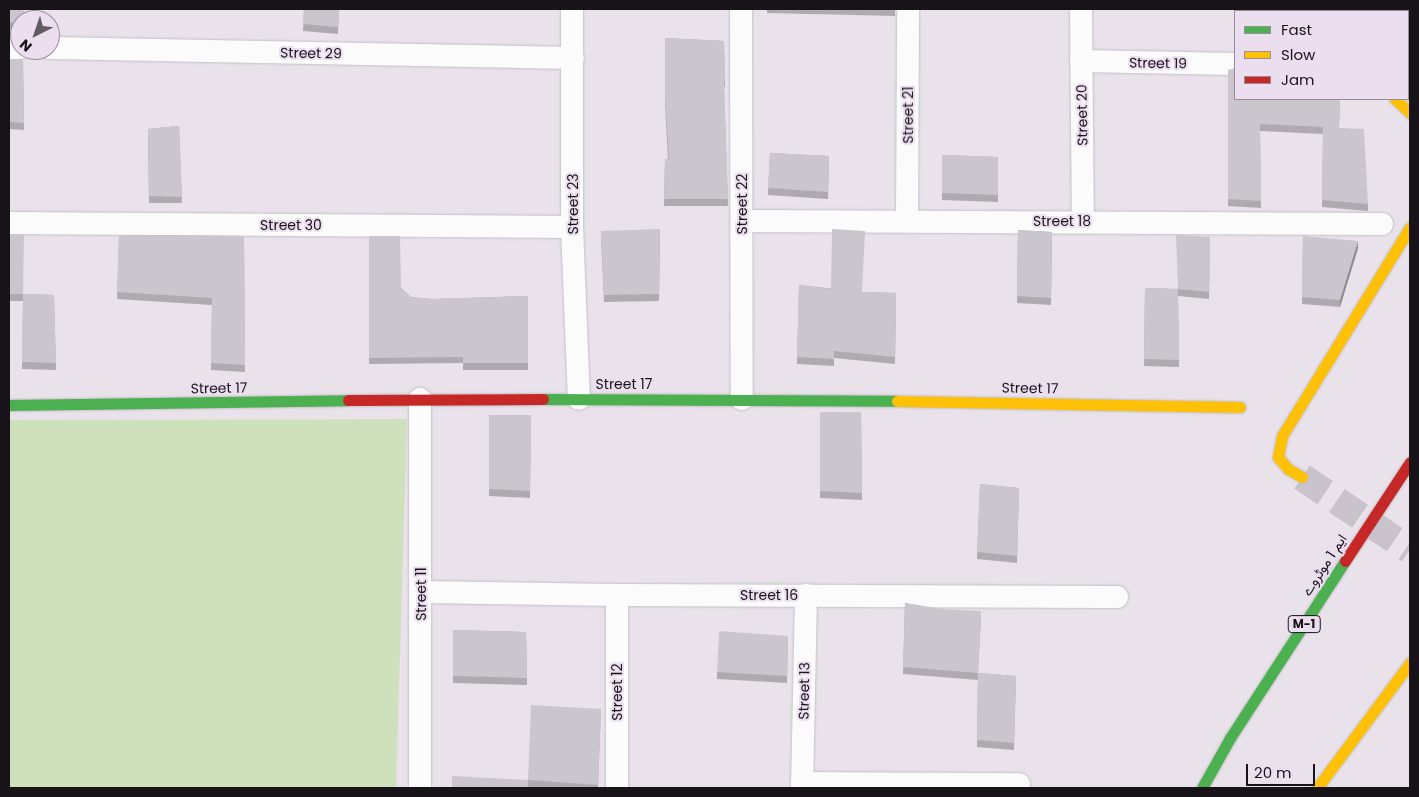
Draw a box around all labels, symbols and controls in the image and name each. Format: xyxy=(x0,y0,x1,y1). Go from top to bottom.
north arrow xyxy=(10,10,60,60)
legend xyxy=(1234,10,1409,100)
text: Fast xyxy=(1281,19,1312,40)
text: N xyxy=(15,35,36,57)
street label: Street 29 xyxy=(280,44,342,62)
text: Slow xyxy=(1281,44,1315,65)
street label: Street 19 xyxy=(1129,54,1187,72)
text: Jam xyxy=(1281,69,1315,90)
street label: Street 20 xyxy=(1073,84,1091,146)
street label: Street 21 xyxy=(900,86,916,144)
street label: Street 23 xyxy=(565,173,581,235)
street label: Street 22 xyxy=(734,174,750,234)
street label: Street 18 xyxy=(1033,213,1091,229)
street label: Street 30 xyxy=(260,217,322,233)
street label: Street 17 xyxy=(596,376,652,392)
street label: Street 17 xyxy=(190,379,248,397)
street label: Street 17 xyxy=(1001,379,1059,397)
street label: ایم 1 موٹروے xyxy=(1298,531,1350,599)
street label: Street 11 xyxy=(413,567,429,621)
street label: Street 16 xyxy=(740,587,798,603)
road number: M-1 xyxy=(1288,614,1320,634)
street label: Street 13 xyxy=(795,662,813,720)
street label: Street 12 xyxy=(609,663,625,721)
scale bar xyxy=(1249,754,1318,786)
text: 20 m xyxy=(1254,762,1292,783)

